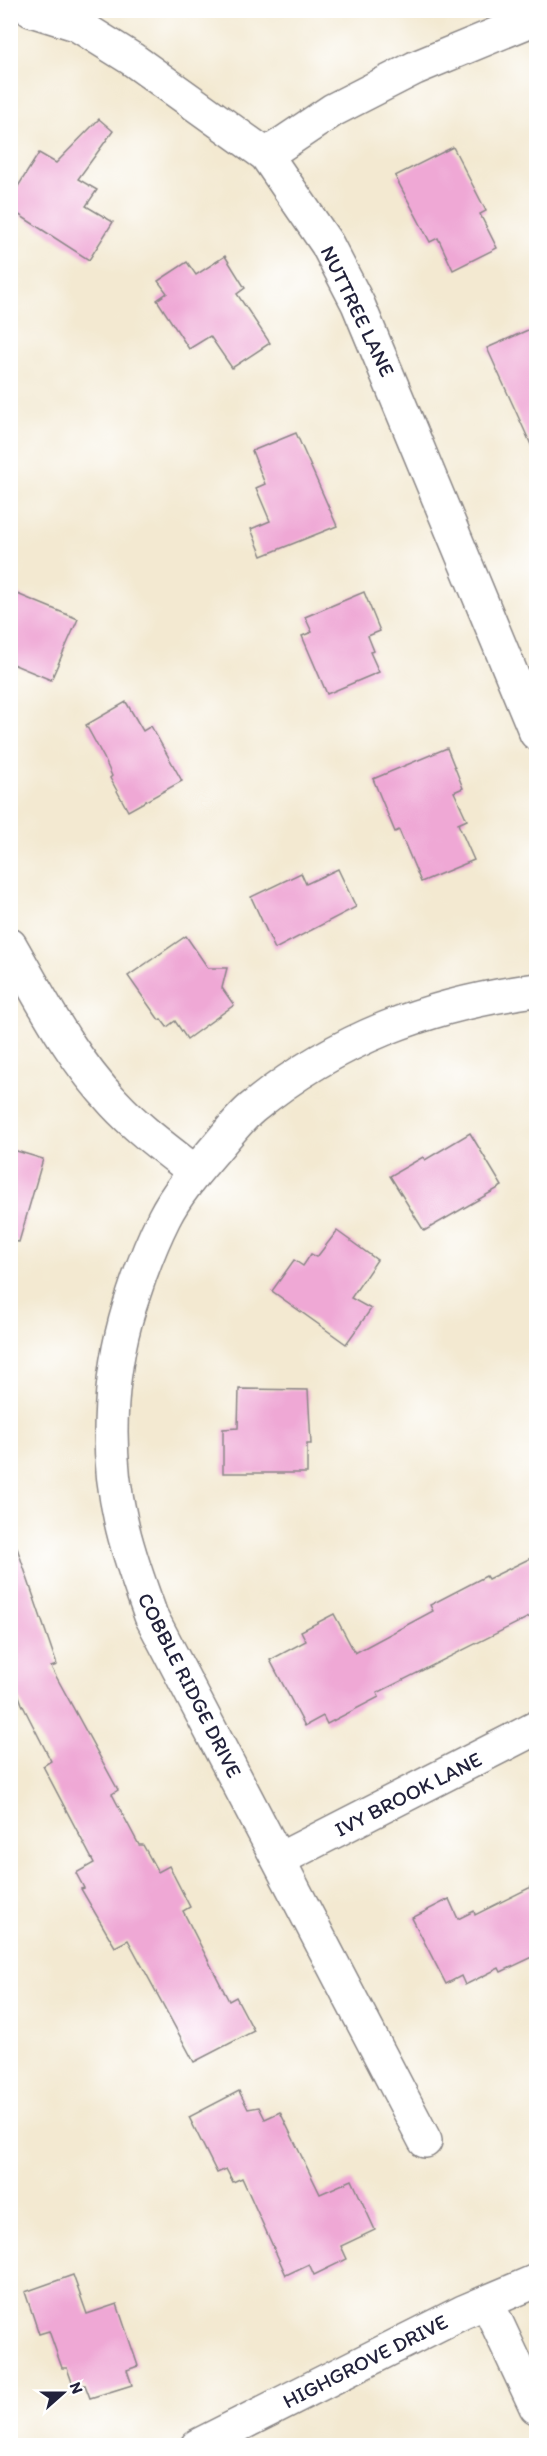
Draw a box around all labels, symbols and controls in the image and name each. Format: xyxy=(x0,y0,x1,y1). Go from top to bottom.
street label: NUTTREE LANE xyxy=(316,242,401,381)
street label: COBBLE RIDGE DRIVE xyxy=(133,1588,247,1782)
street label: IVY BROOK LANE xyxy=(330,1746,486,1842)
street label: HIGHGROVE DRIVE xyxy=(278,2309,452,2413)
north arrow xyxy=(33,2363,93,2423)
text: N xyxy=(66,2379,87,2396)

